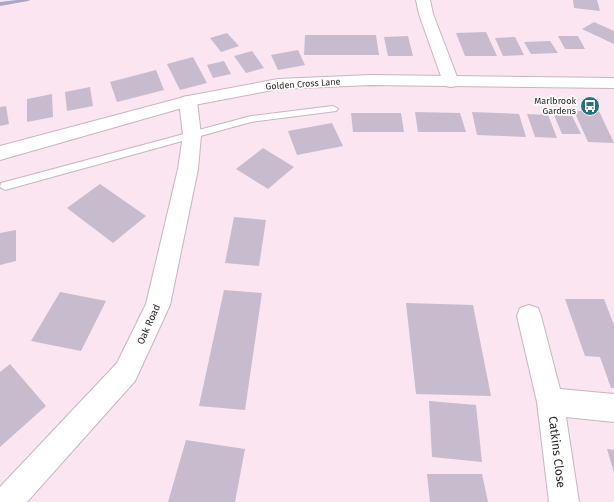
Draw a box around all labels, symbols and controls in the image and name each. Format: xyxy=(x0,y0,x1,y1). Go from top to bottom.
street label: Golden Cross Lane xyxy=(265,76,341,92)
bus stop icon: Marlbrook Gardens xyxy=(579,95,601,117)
place label: Marlbrook Gardens xyxy=(534,96,576,116)
street label: Oak Road xyxy=(135,302,163,347)
street label: Catkins Close xyxy=(546,415,568,489)

